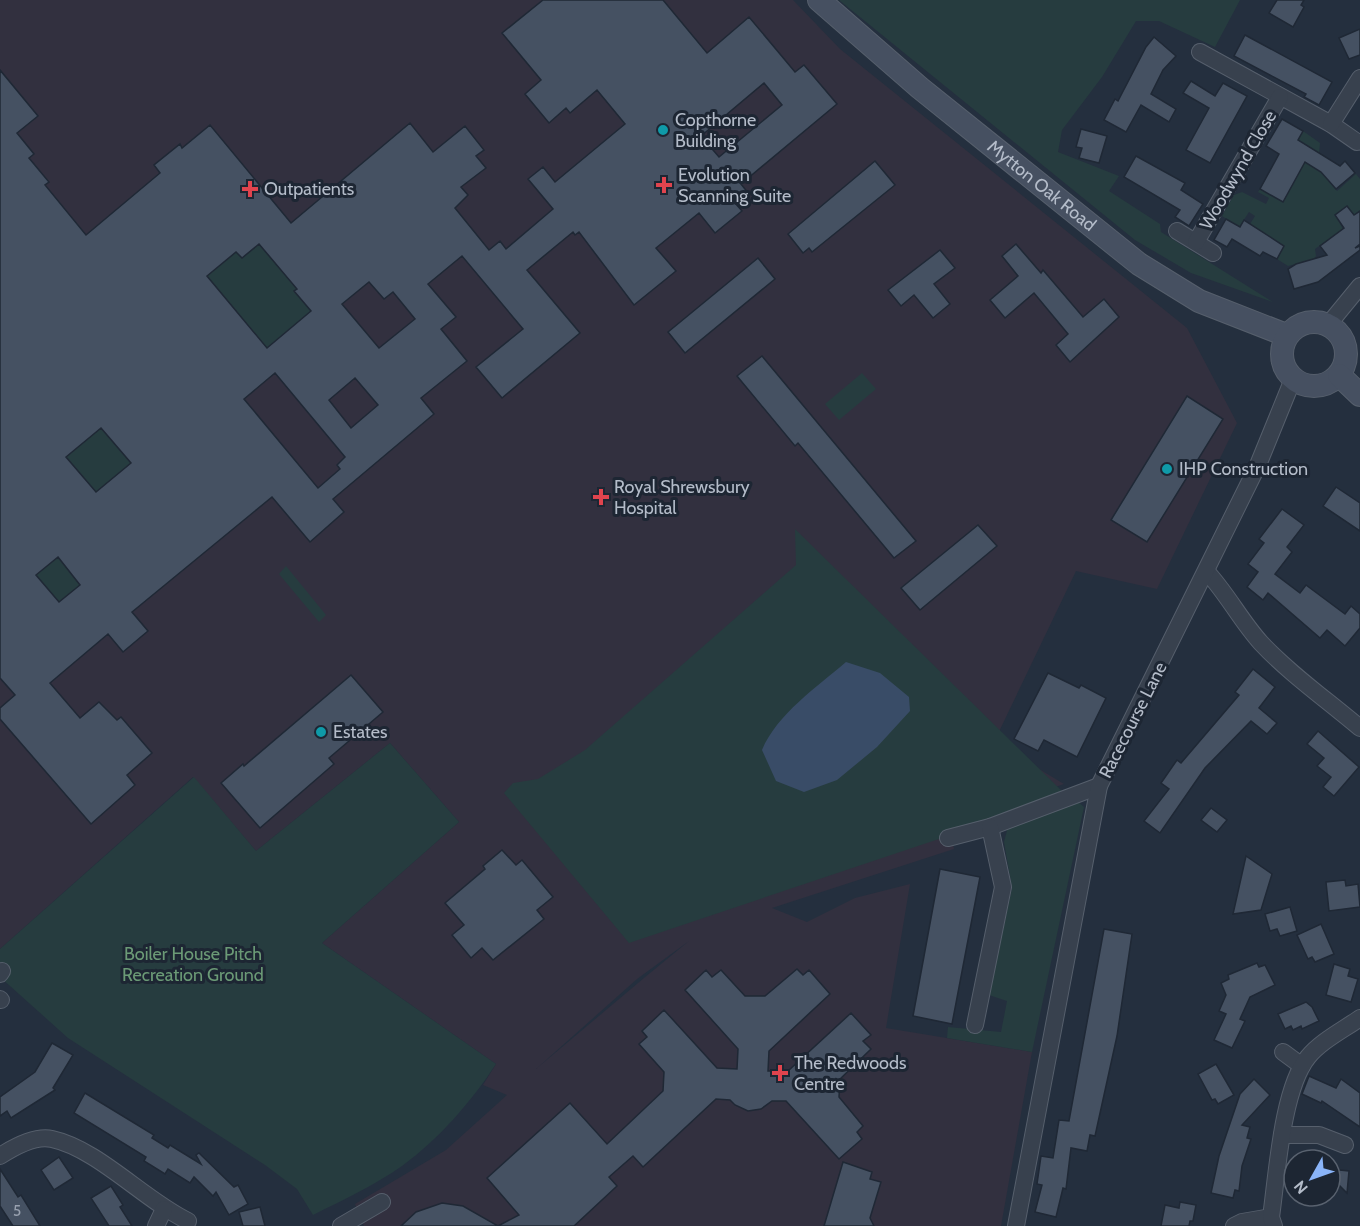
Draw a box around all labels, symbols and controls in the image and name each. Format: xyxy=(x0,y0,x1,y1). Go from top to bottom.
street label: Woodwynd Close xyxy=(1195,106,1281,234)
place label: Copthorne Building xyxy=(675,109,756,152)
marker: Copthorne Building xyxy=(656,123,670,137)
street label: Mytton Oak Road xyxy=(983,136,1100,236)
place label: Evolution Scanning Suite xyxy=(678,164,791,207)
marker: Evolution Scanning Suite xyxy=(655,176,673,194)
place label: Outpatients xyxy=(264,178,354,200)
marker: Outpatients xyxy=(241,180,259,198)
place label: IHP Construction xyxy=(1179,458,1308,480)
marker: IHP Construction xyxy=(1160,462,1174,476)
place label: Royal Shrewsbury Hospital xyxy=(614,476,750,519)
marker: Royal Shrewsbury Hospital xyxy=(592,488,610,506)
street label: Racecourse Lane xyxy=(1094,658,1172,782)
place label: Estates xyxy=(333,721,388,743)
marker: Estates xyxy=(314,725,328,739)
park label: Boiler House Pitch Recreation Ground xyxy=(122,943,264,986)
place label: The Redwoods Centre xyxy=(794,1052,906,1095)
marker: The Redwoods Centre xyxy=(771,1064,789,1082)
north arrow xyxy=(1282,1148,1342,1208)
text: N xyxy=(1290,1177,1312,1198)
house number: 5 xyxy=(13,1202,21,1220)

